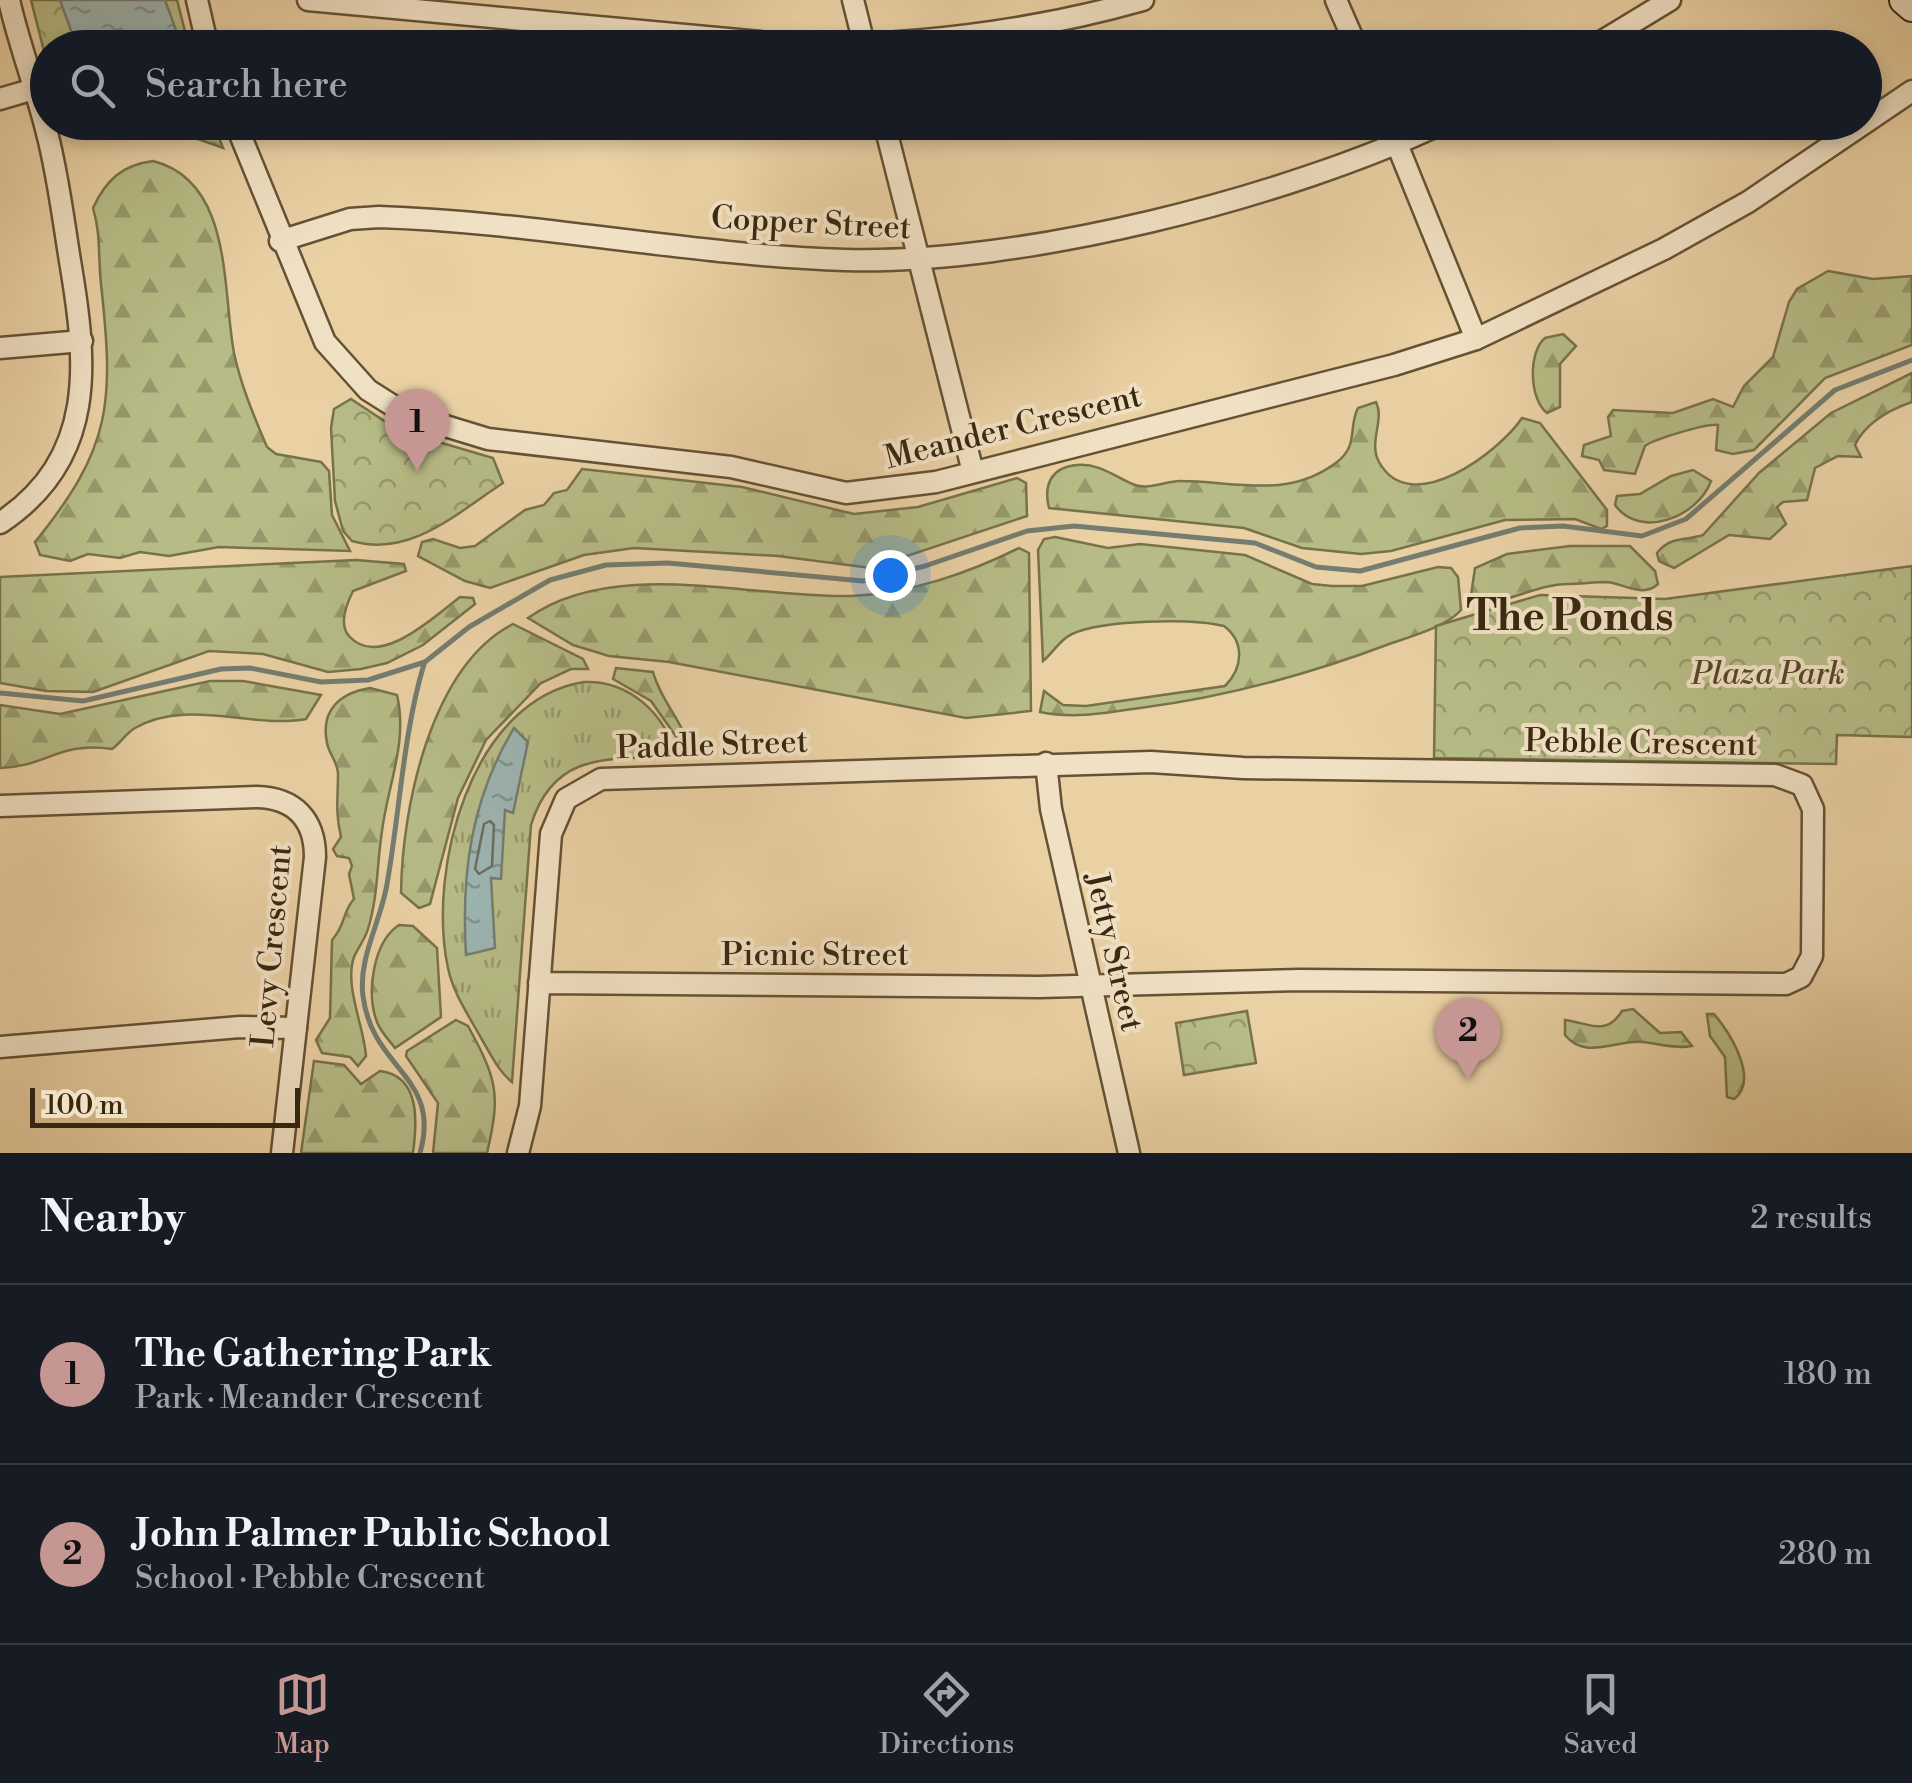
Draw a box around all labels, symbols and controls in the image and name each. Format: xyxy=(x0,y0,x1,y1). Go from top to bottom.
search box xyxy=(30,30,1882,140)
icon: search xyxy=(65,58,120,113)
text: Search here xyxy=(145,62,348,109)
street label: Copper Street xyxy=(710,198,912,248)
street label: Meander Crescent xyxy=(881,376,1145,478)
pin: 1 xyxy=(384,388,450,471)
your location xyxy=(865,550,916,601)
district label: The Ponds xyxy=(1467,591,1673,644)
park label: Plaza Park xyxy=(1690,654,1845,694)
street label: Pebble Crescent xyxy=(1524,721,1758,765)
street label: Paddle Street xyxy=(615,722,809,768)
street label: Levy Crescent xyxy=(243,843,301,1049)
street label: Jetty Street xyxy=(1076,868,1152,1035)
street label: Picnic Street xyxy=(721,935,909,975)
pin: 2 xyxy=(1436,998,1500,1080)
scale bar xyxy=(30,1083,300,1128)
text: 100 m xyxy=(45,1088,124,1123)
text: Nearby xyxy=(40,1192,185,1245)
text: 2 results xyxy=(1750,1198,1872,1238)
text: The Gathering Park xyxy=(135,1331,491,1378)
text: 1 xyxy=(65,1354,80,1394)
text: 180 m xyxy=(1783,1354,1872,1394)
text: Park · Meander Crescent xyxy=(135,1378,483,1418)
text: John Palmer Public School xyxy=(135,1511,610,1558)
text: 2 xyxy=(62,1534,83,1574)
text: 280 m xyxy=(1778,1534,1872,1574)
text: School · Pebble Crescent xyxy=(135,1558,485,1598)
tab: Map xyxy=(275,1667,330,1762)
tab: Directions xyxy=(879,1667,1014,1762)
tab: Saved xyxy=(1564,1667,1637,1762)

